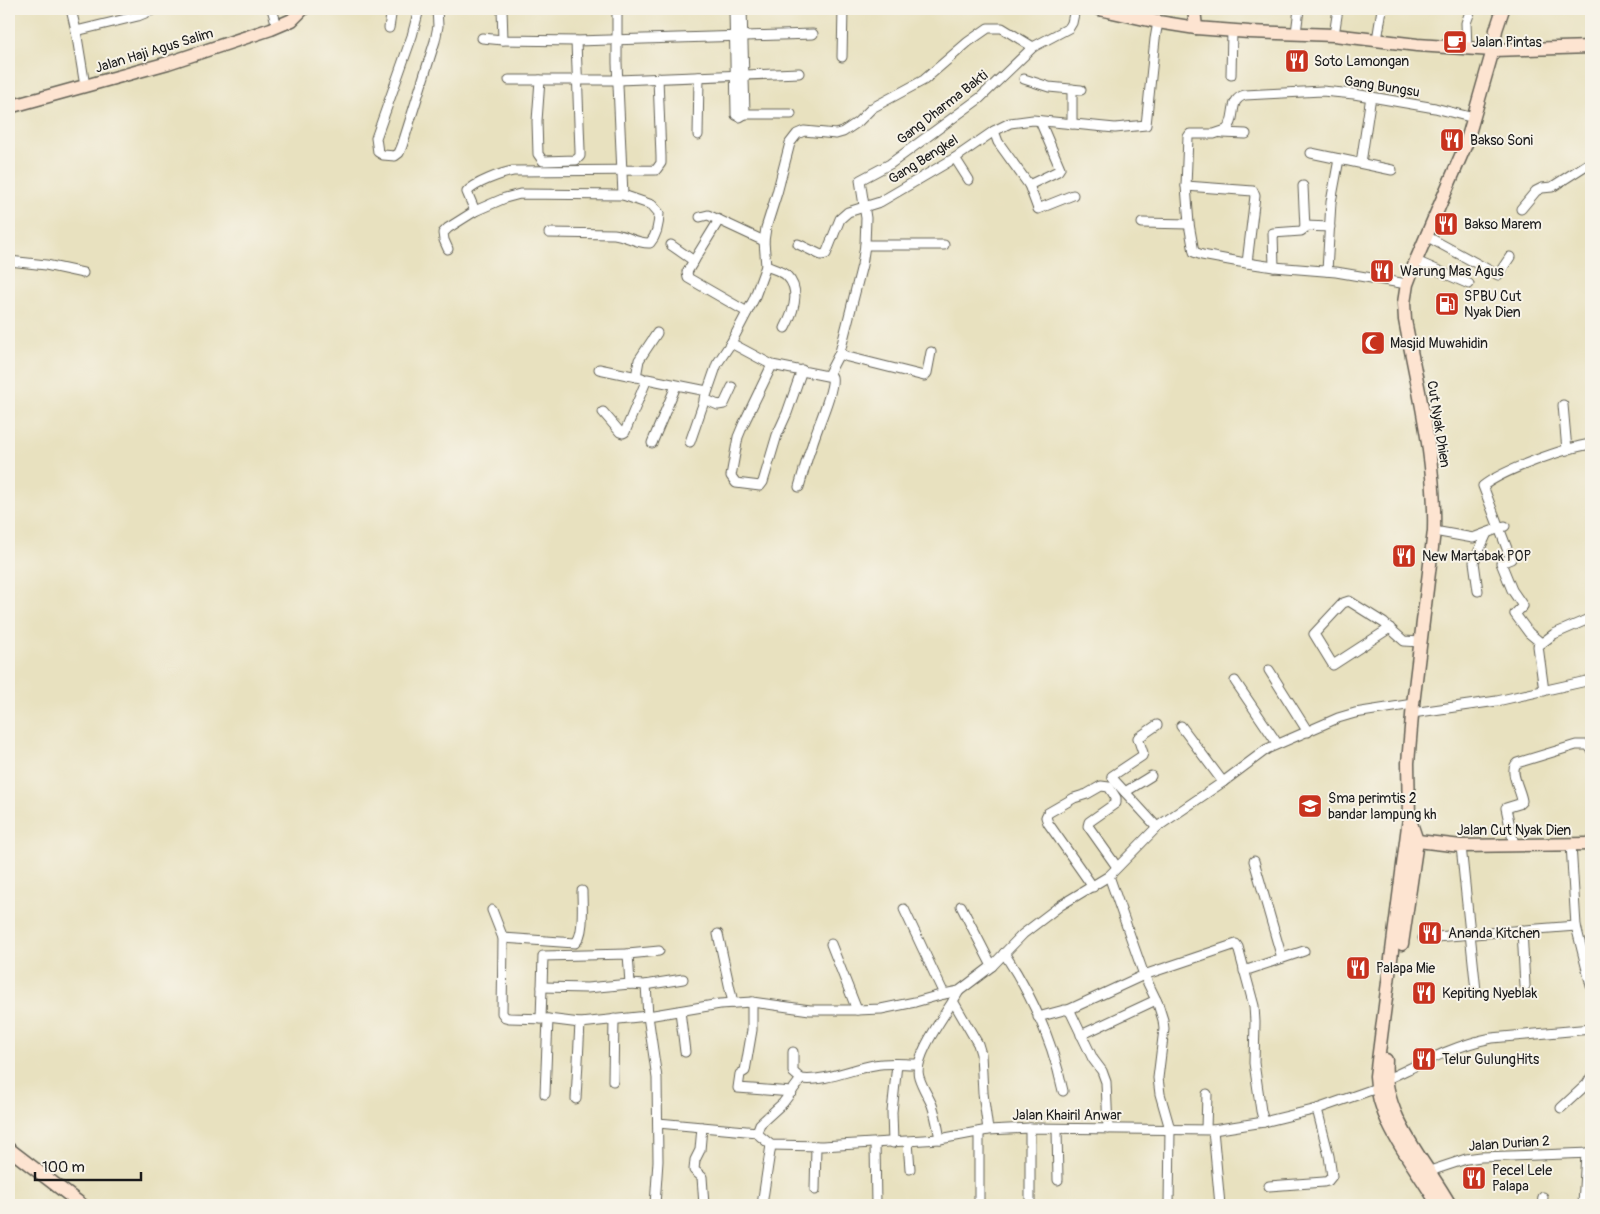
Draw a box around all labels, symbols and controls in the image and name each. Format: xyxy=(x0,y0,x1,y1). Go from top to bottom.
street label: Jalan Haji Agus Salim xyxy=(93,24,215,77)
cafe icon: Jalan Pintas xyxy=(1442,29,1468,55)
place label: Jalan Pintas xyxy=(1472,34,1543,51)
restaurant icon: Soto Lamongan xyxy=(1284,48,1310,74)
place label: Soto Lamongan xyxy=(1314,53,1409,70)
street label: Gang Dharma Bakti xyxy=(893,66,992,148)
street label: Gang Bungsu xyxy=(1343,72,1421,101)
restaurant icon: Bakso Soni xyxy=(1439,127,1465,153)
street label: Gang Bengkel xyxy=(885,131,961,188)
place label: Bakso Soni xyxy=(1470,132,1534,149)
restaurant icon: Bakso Marem xyxy=(1433,211,1459,237)
place label: Bakso Marem xyxy=(1464,216,1542,233)
restaurant icon: Warung Mas Agus xyxy=(1369,258,1395,284)
place label: Warung Mas Agus xyxy=(1400,263,1505,280)
place label: SPBU Cut Nyak Dien xyxy=(1464,288,1522,321)
fuel station icon: SPBU Cut Nyak Dien xyxy=(1434,291,1460,317)
mosque icon: Masjid Muwahidin xyxy=(1360,330,1386,356)
place label: Masjid Muwahidin xyxy=(1390,335,1488,352)
street label: Cut Nyak Dhien xyxy=(1423,379,1454,469)
restaurant icon: New Martabak POP xyxy=(1391,543,1417,569)
place label: New Martabak POP xyxy=(1422,548,1531,565)
place label: Sma perimtis 2 bandar lampung kh xyxy=(1328,790,1437,823)
school or university icon: Sma perimtis 2 bandar lampung kh xyxy=(1297,793,1323,819)
street label: Jalan Cut Nyak Dien xyxy=(1457,822,1571,839)
restaurant icon: Ananda Kitchen xyxy=(1417,920,1443,946)
place label: Ananda Kitchen xyxy=(1448,925,1540,942)
restaurant icon: Palapa Mie xyxy=(1345,955,1371,981)
place label: Palapa Mie xyxy=(1376,960,1435,977)
restaurant icon: Kepiting Nyeblak xyxy=(1411,980,1437,1006)
place label: Kepiting Nyeblak xyxy=(1442,985,1537,1002)
restaurant icon: Telur GulungHits xyxy=(1411,1046,1437,1072)
place label: Telur GulungHits xyxy=(1442,1051,1540,1068)
street label: Jalan Khairil Anwar xyxy=(1012,1107,1122,1124)
street label: Jalan Durian 2 xyxy=(1468,1132,1550,1155)
scale bar xyxy=(35,1149,141,1181)
text: 100 m xyxy=(42,1158,85,1177)
place label: Pecel Lele Palapa xyxy=(1492,1162,1552,1195)
restaurant icon: Pecel Lele Palapa xyxy=(1461,1165,1487,1191)

